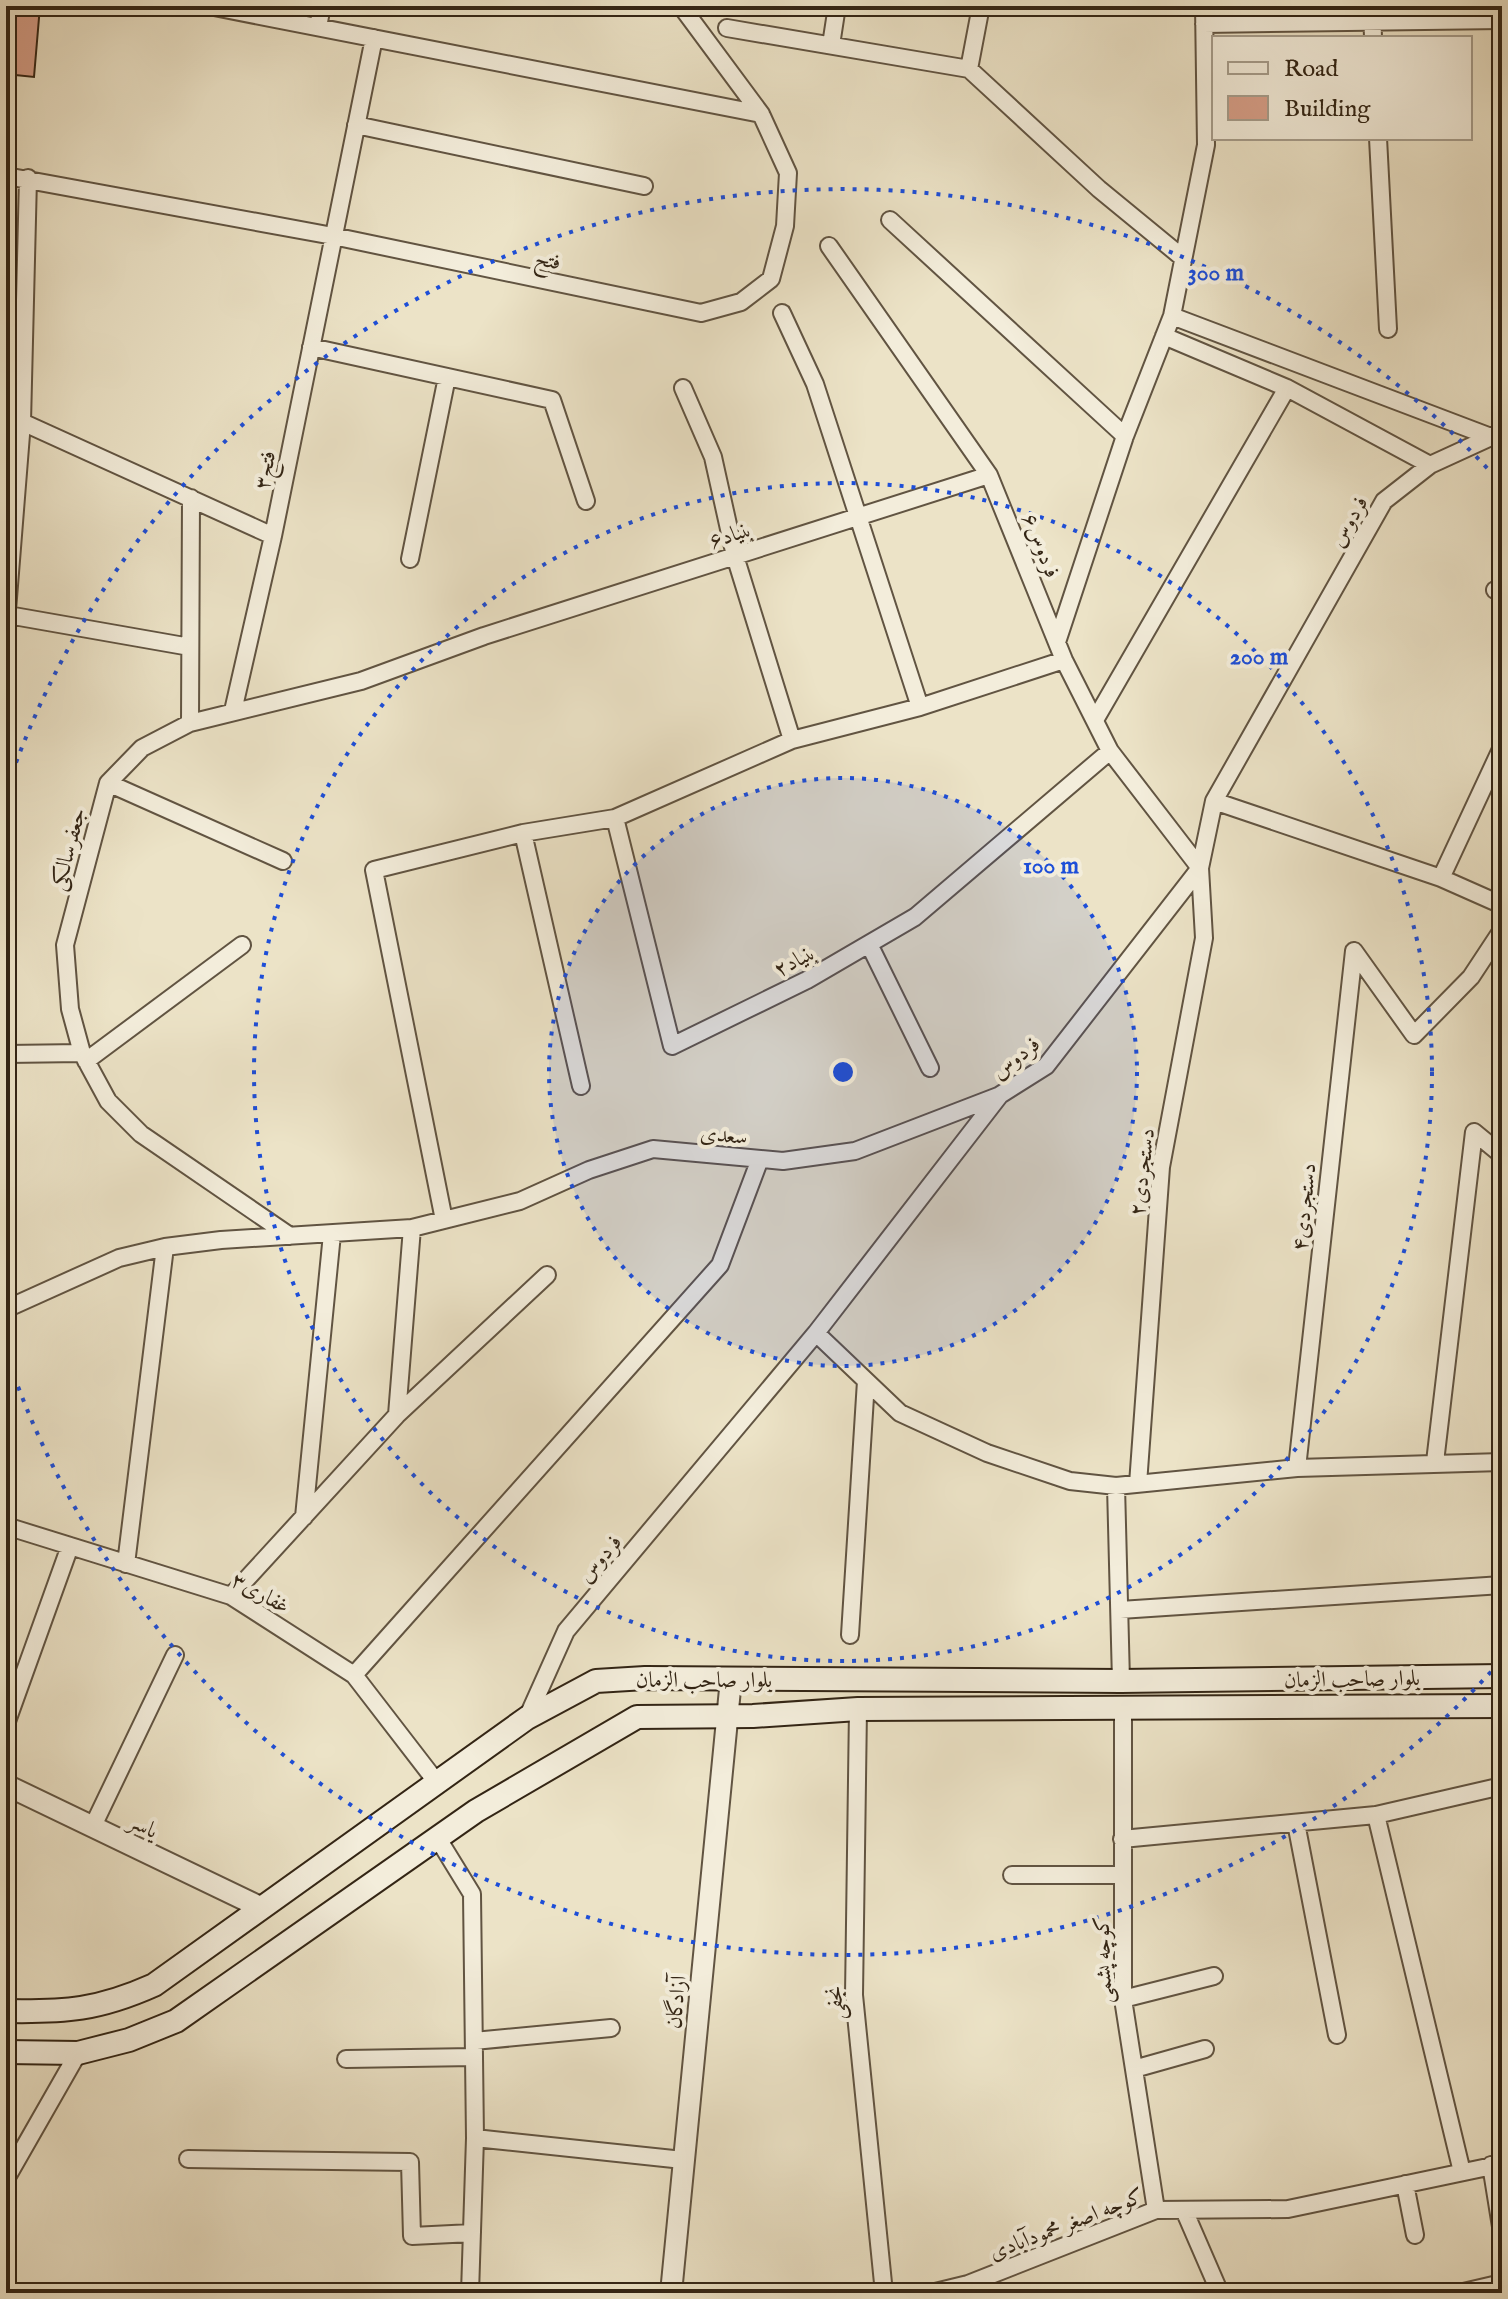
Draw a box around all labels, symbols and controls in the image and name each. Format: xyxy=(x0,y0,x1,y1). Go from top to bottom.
legend xyxy=(1212,36,1472,140)
text: Road xyxy=(1284,54,1338,85)
text: Building xyxy=(1284,94,1371,125)
street label: فتح xyxy=(531,245,563,281)
text: 300 m xyxy=(1188,258,1245,289)
street label: فتح۳ xyxy=(249,449,287,493)
street label: فردوس xyxy=(1324,491,1375,553)
street label: فردوس۶ xyxy=(1015,509,1066,582)
street label: بنیاد۶ xyxy=(706,516,756,556)
text: 200 m xyxy=(1230,642,1289,673)
street label: جعفرسالکی xyxy=(44,805,93,894)
text: 100 m xyxy=(1023,851,1080,882)
street label: بنیاد۲ xyxy=(769,939,821,984)
street label: فردوس xyxy=(986,1031,1046,1086)
centre of rings xyxy=(829,1058,857,1086)
street label: سعدی xyxy=(699,1120,749,1152)
street label: دستجردی۲ xyxy=(1124,1127,1162,1218)
street label: دستجردی۴ xyxy=(1286,1162,1324,1253)
street label: فردوس xyxy=(572,1529,629,1589)
street label: غفاری۳ xyxy=(226,1566,294,1621)
street label: بلوار صاحب الزمان xyxy=(1284,1665,1420,1695)
street label: بلوار صاحب الزمان xyxy=(636,1667,772,1695)
street label: یاسر xyxy=(122,1807,164,1847)
street label: کوچه پشمی xyxy=(1088,1916,1120,2004)
street label: آزادگان xyxy=(659,1972,694,2030)
street label: نجفی xyxy=(821,1985,852,2021)
street label: کوچه اصغر محمودآبادی xyxy=(985,2182,1148,2267)

